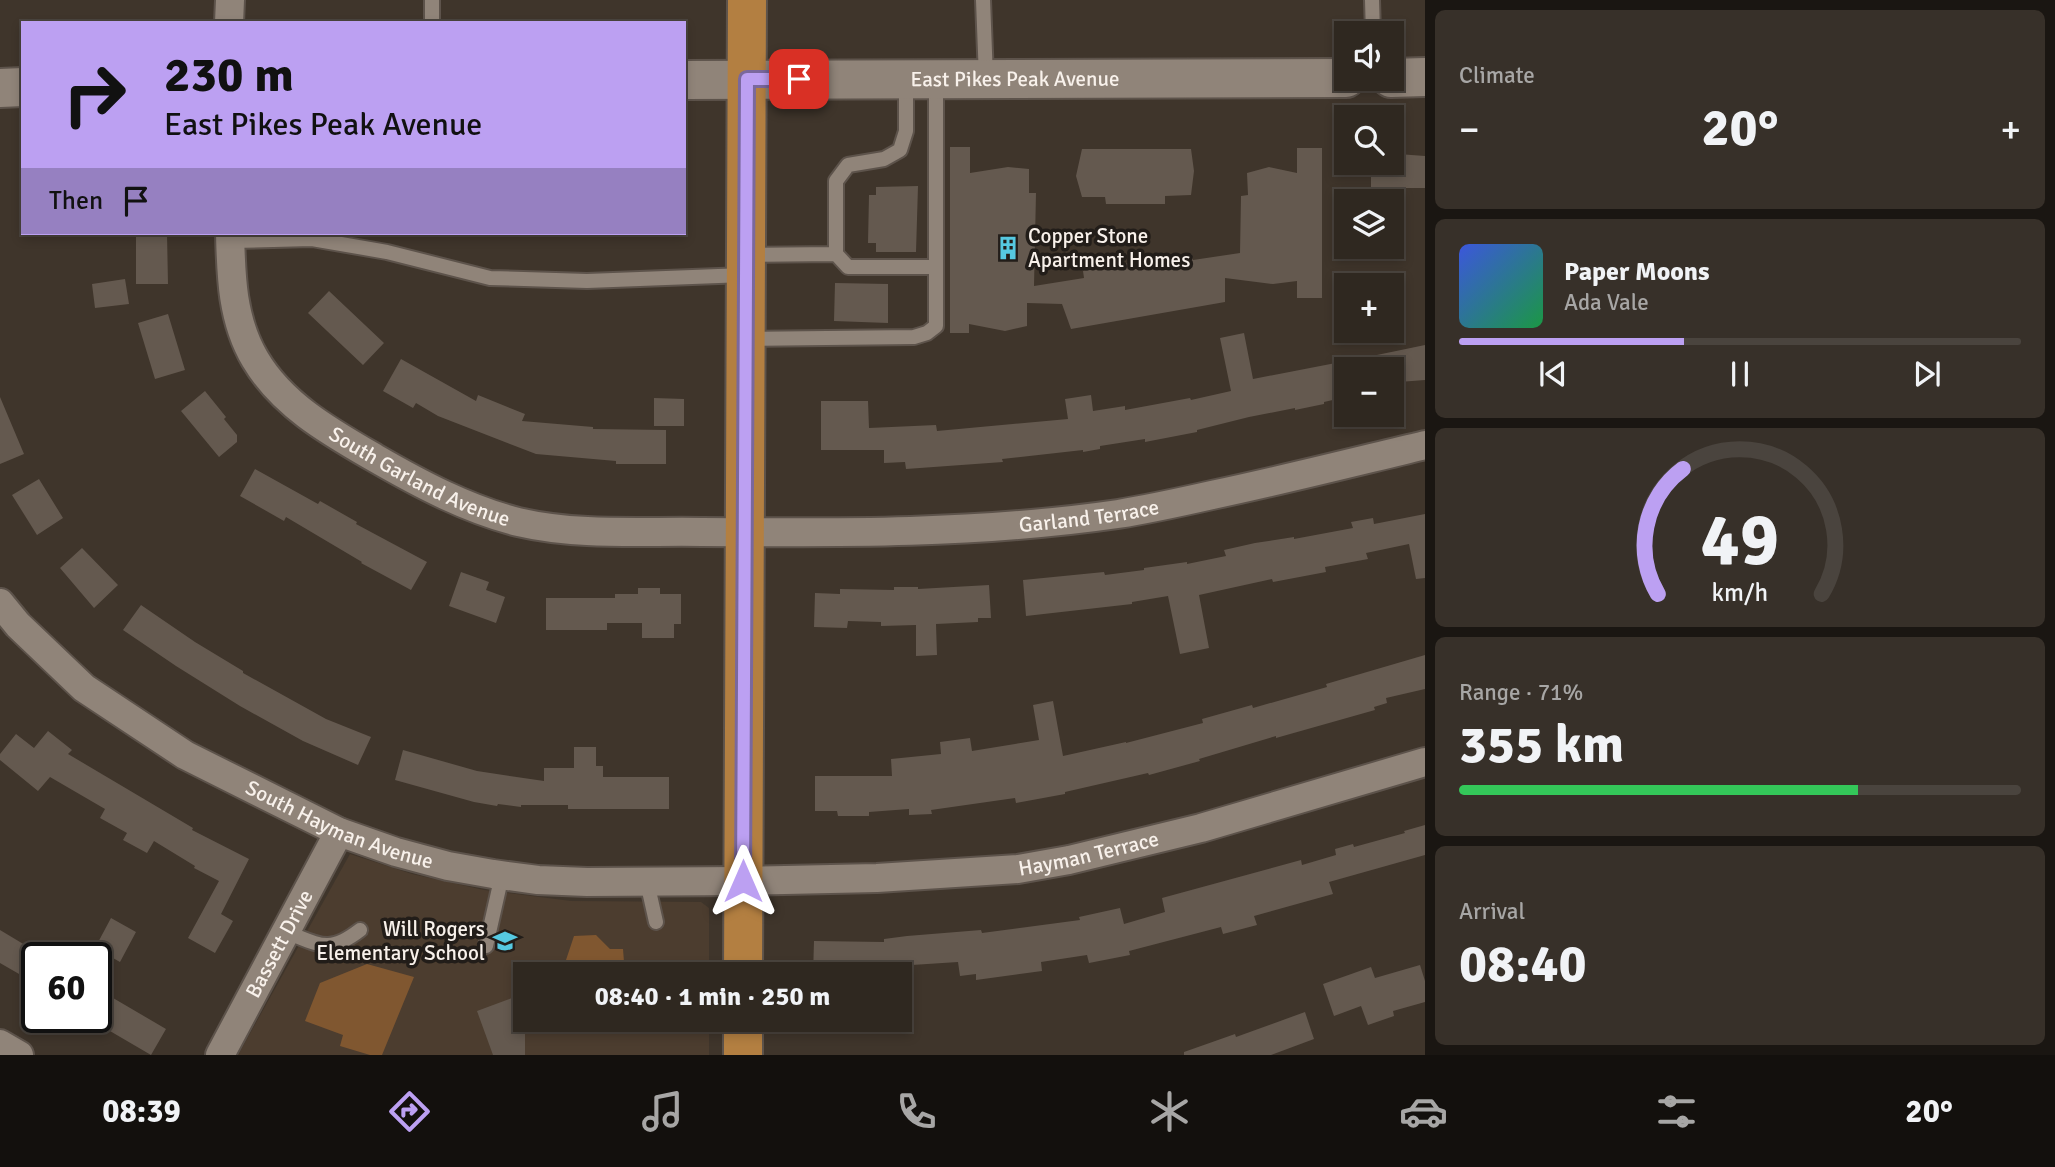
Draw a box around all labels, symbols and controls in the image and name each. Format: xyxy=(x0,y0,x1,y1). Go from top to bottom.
map controls xyxy=(1334,21,1404,427)
button: sound xyxy=(1334,21,1404,91)
text: 230 m xyxy=(164,45,294,105)
icon: right xyxy=(49,49,140,140)
pin xyxy=(769,49,829,109)
icon: arrive xyxy=(780,60,818,98)
text: Climate xyxy=(1459,61,1535,90)
street label: East Pikes Peak Avenue xyxy=(910,66,1120,92)
text: 20° xyxy=(1702,96,1778,160)
text: East Pikes Peak Avenue xyxy=(164,105,482,144)
button: search xyxy=(1334,105,1404,175)
text: − xyxy=(1459,106,1480,153)
text: + xyxy=(2000,106,2021,153)
icon: arrive xyxy=(117,182,155,220)
text: Then xyxy=(49,185,103,217)
button: layers xyxy=(1334,189,1404,259)
place label: Copper Stone Apartment Homes xyxy=(1028,223,1190,273)
building icon: Copper Stone Apartment Homes xyxy=(994,234,1022,262)
text: Paper Moons xyxy=(1564,256,1710,288)
button: + xyxy=(1334,273,1404,343)
text: Ada Vale xyxy=(1564,288,1649,317)
icon: previous xyxy=(1534,355,1572,393)
icon: pause xyxy=(1721,355,1759,393)
icon: next xyxy=(1908,355,1946,393)
button: − xyxy=(1334,357,1404,427)
street label: South Garland Avenue xyxy=(324,421,513,532)
street label: Garland Terrace xyxy=(1018,494,1161,538)
text: 49 xyxy=(1701,496,1779,585)
text: km/h xyxy=(1712,576,1768,607)
text: Range · 71% xyxy=(1459,678,1583,707)
text: 355 km xyxy=(1459,713,1624,777)
street label: South Hayman Avenue xyxy=(241,774,436,874)
street label: Hayman Terrace xyxy=(1016,826,1161,882)
position arrow xyxy=(706,844,780,918)
street label: Bassett Drive xyxy=(240,885,319,1002)
text: Arrival xyxy=(1459,897,1525,926)
place label: Will Rogers Elementary School xyxy=(316,916,485,966)
school or university icon: Will Rogers Elementary School xyxy=(491,927,519,955)
text: 08:40 xyxy=(1459,932,1587,996)
speed limit sign: 60 xyxy=(21,942,112,1033)
text: 08:40 · 1 min · 250 m xyxy=(595,981,830,1013)
icon: directions xyxy=(385,1087,434,1136)
icon: music xyxy=(638,1087,687,1136)
icon: phone xyxy=(892,1087,941,1136)
icon: climate xyxy=(1145,1087,1194,1136)
icon: car xyxy=(1399,1087,1448,1136)
icon: filters xyxy=(1652,1087,1701,1136)
text: 08:39 xyxy=(102,1092,181,1131)
text: 20° xyxy=(1905,1092,1953,1131)

